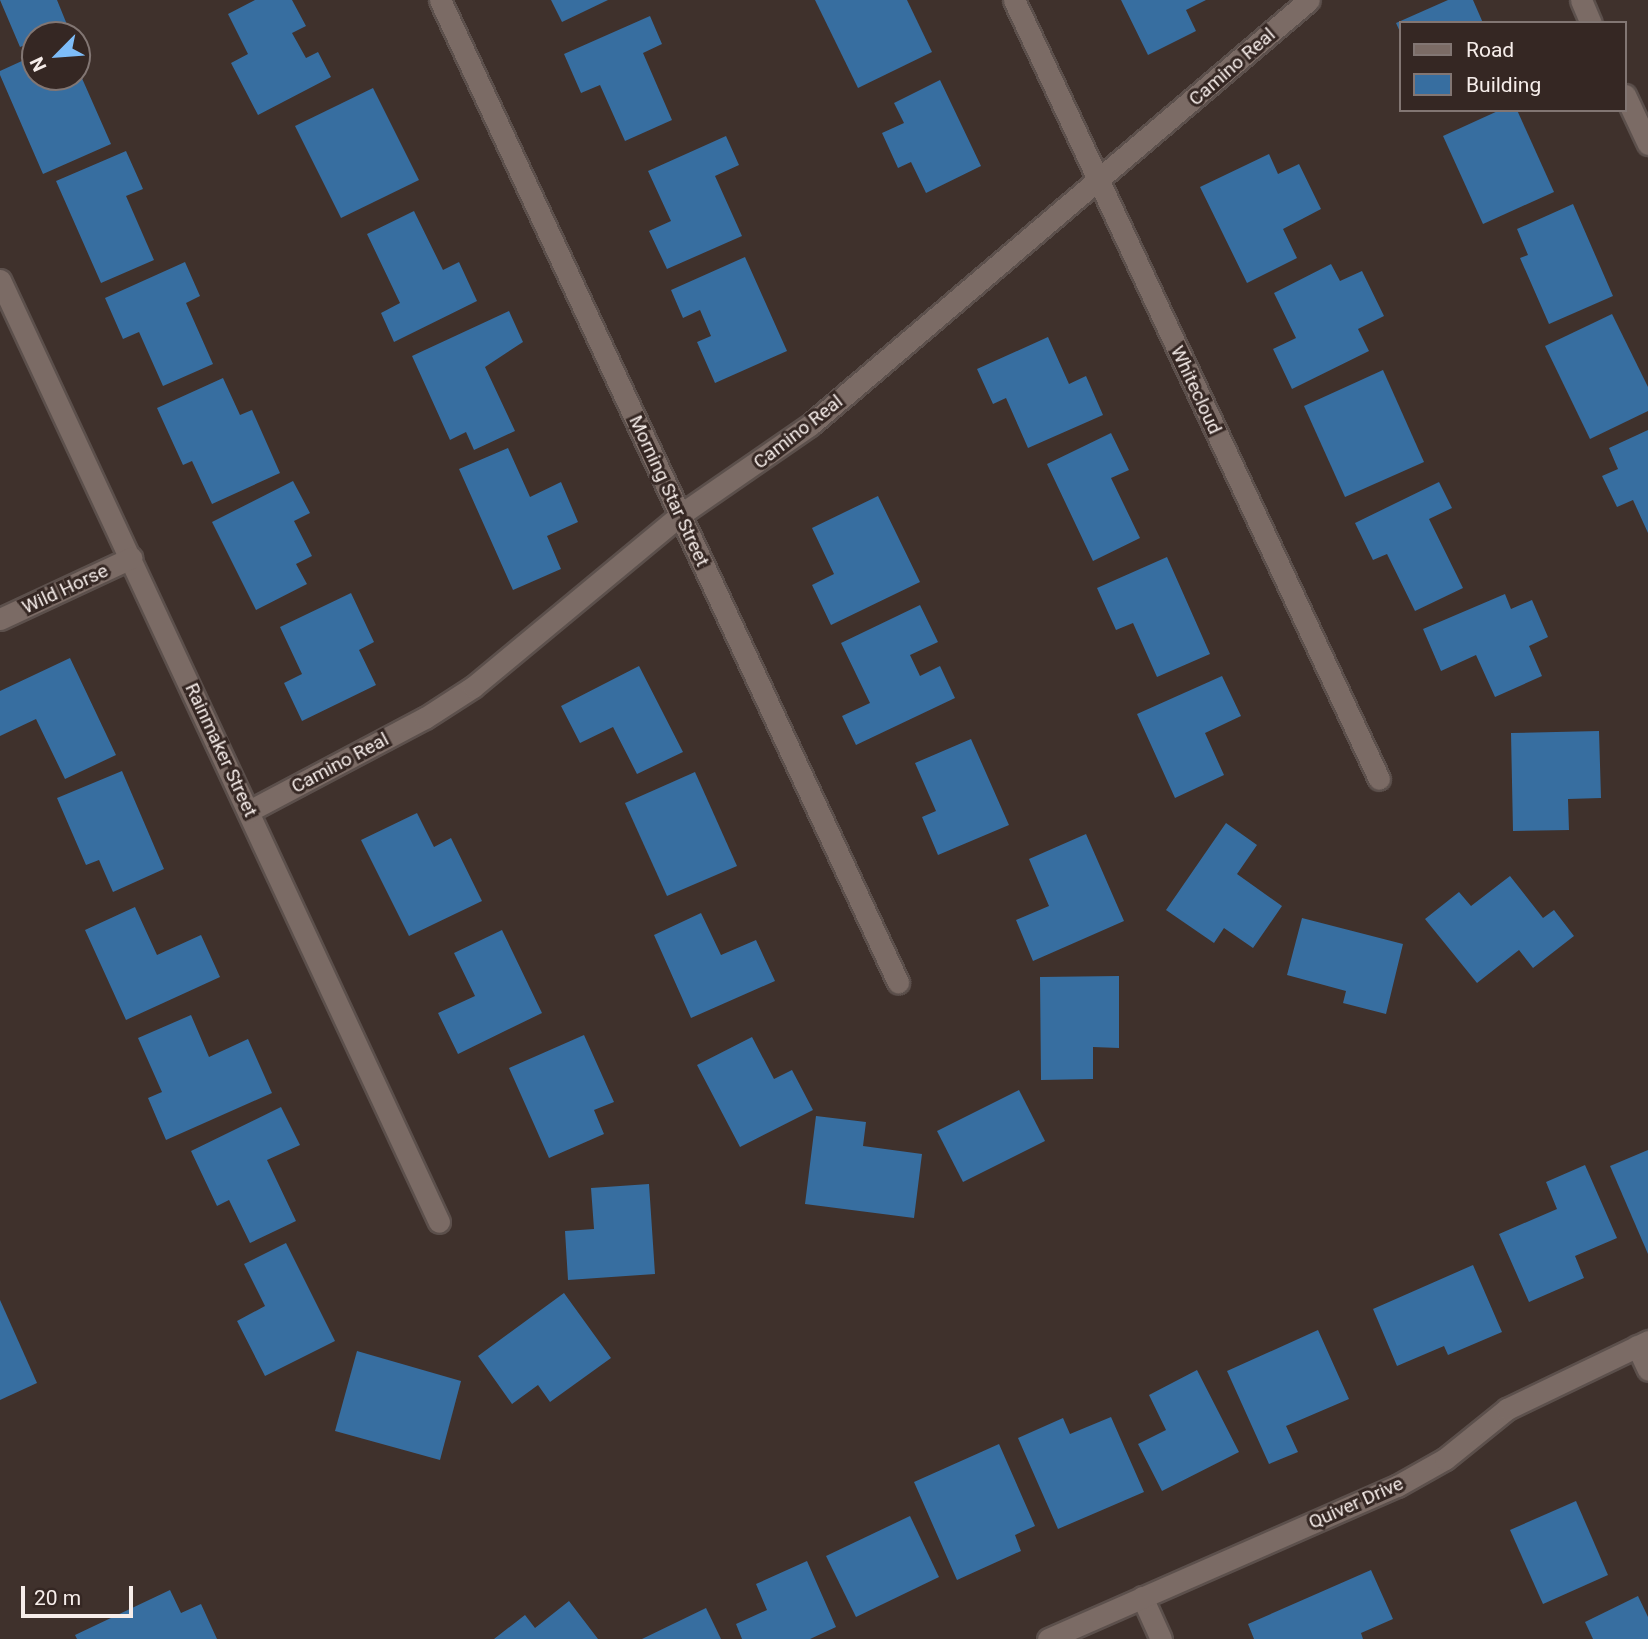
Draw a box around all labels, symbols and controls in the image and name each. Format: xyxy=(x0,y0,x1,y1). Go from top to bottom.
north arrow xyxy=(21,21,91,91)
legend xyxy=(1400,21,1627,112)
street label: Camino Real xyxy=(1184,23,1280,111)
text: Road xyxy=(1466,38,1514,62)
text: N xyxy=(25,53,52,75)
text: Building xyxy=(1466,73,1541,97)
street label: Whitecloud xyxy=(1166,342,1226,438)
street label: Camino Real xyxy=(749,390,847,474)
street label: Morning Star Street xyxy=(624,412,714,570)
street label: Wild Horse xyxy=(18,559,112,619)
street label: Rainmaker Street xyxy=(180,679,262,821)
street label: Camino Real xyxy=(288,728,392,798)
street label: Quiver Drive xyxy=(1305,1472,1407,1534)
scale bar xyxy=(24,1572,136,1616)
text: 20 m xyxy=(34,1586,81,1610)

